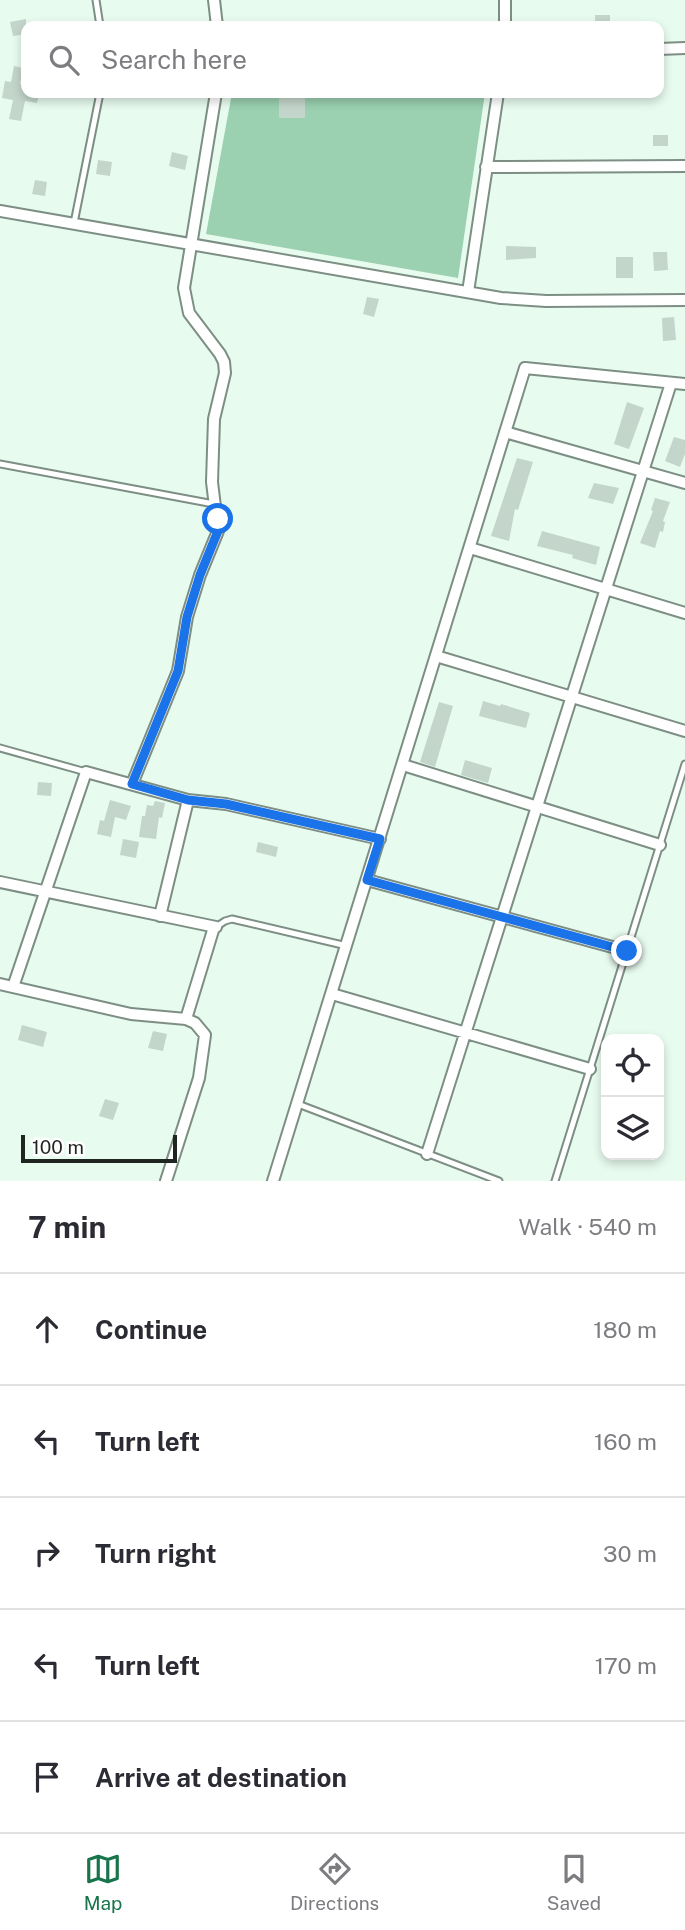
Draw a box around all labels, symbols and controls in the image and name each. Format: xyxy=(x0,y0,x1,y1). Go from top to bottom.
search box xyxy=(21,21,664,98)
icon: search xyxy=(45,41,83,79)
text: Search here xyxy=(101,44,247,75)
route start xyxy=(202,503,233,534)
route end xyxy=(611,935,642,966)
map controls xyxy=(601,1034,664,1160)
button: locate xyxy=(601,1034,664,1097)
button: layers xyxy=(601,1097,664,1160)
scale bar xyxy=(21,1132,177,1164)
text: 100 m xyxy=(32,1136,84,1158)
text: 7 min xyxy=(28,1209,106,1245)
text: Walk · 540 m xyxy=(519,1213,657,1240)
icon: ahead xyxy=(28,1310,66,1348)
text: Continue xyxy=(95,1314,207,1345)
text: 180 m xyxy=(593,1316,657,1343)
icon: left xyxy=(28,1422,66,1460)
text: Turn left xyxy=(95,1426,200,1457)
text: 160 m xyxy=(594,1428,657,1455)
icon: right xyxy=(28,1534,66,1572)
text: Turn right xyxy=(95,1538,217,1569)
text: 30 m xyxy=(603,1540,657,1567)
icon: left xyxy=(28,1646,66,1684)
text: Turn left xyxy=(95,1650,200,1681)
text: 170 m xyxy=(595,1652,657,1679)
icon: arrive xyxy=(28,1758,66,1796)
text: Arrive at destination xyxy=(95,1762,347,1793)
tab: Map xyxy=(84,1850,122,1914)
tab: Directions xyxy=(290,1850,379,1914)
tab: Saved xyxy=(547,1850,601,1914)

